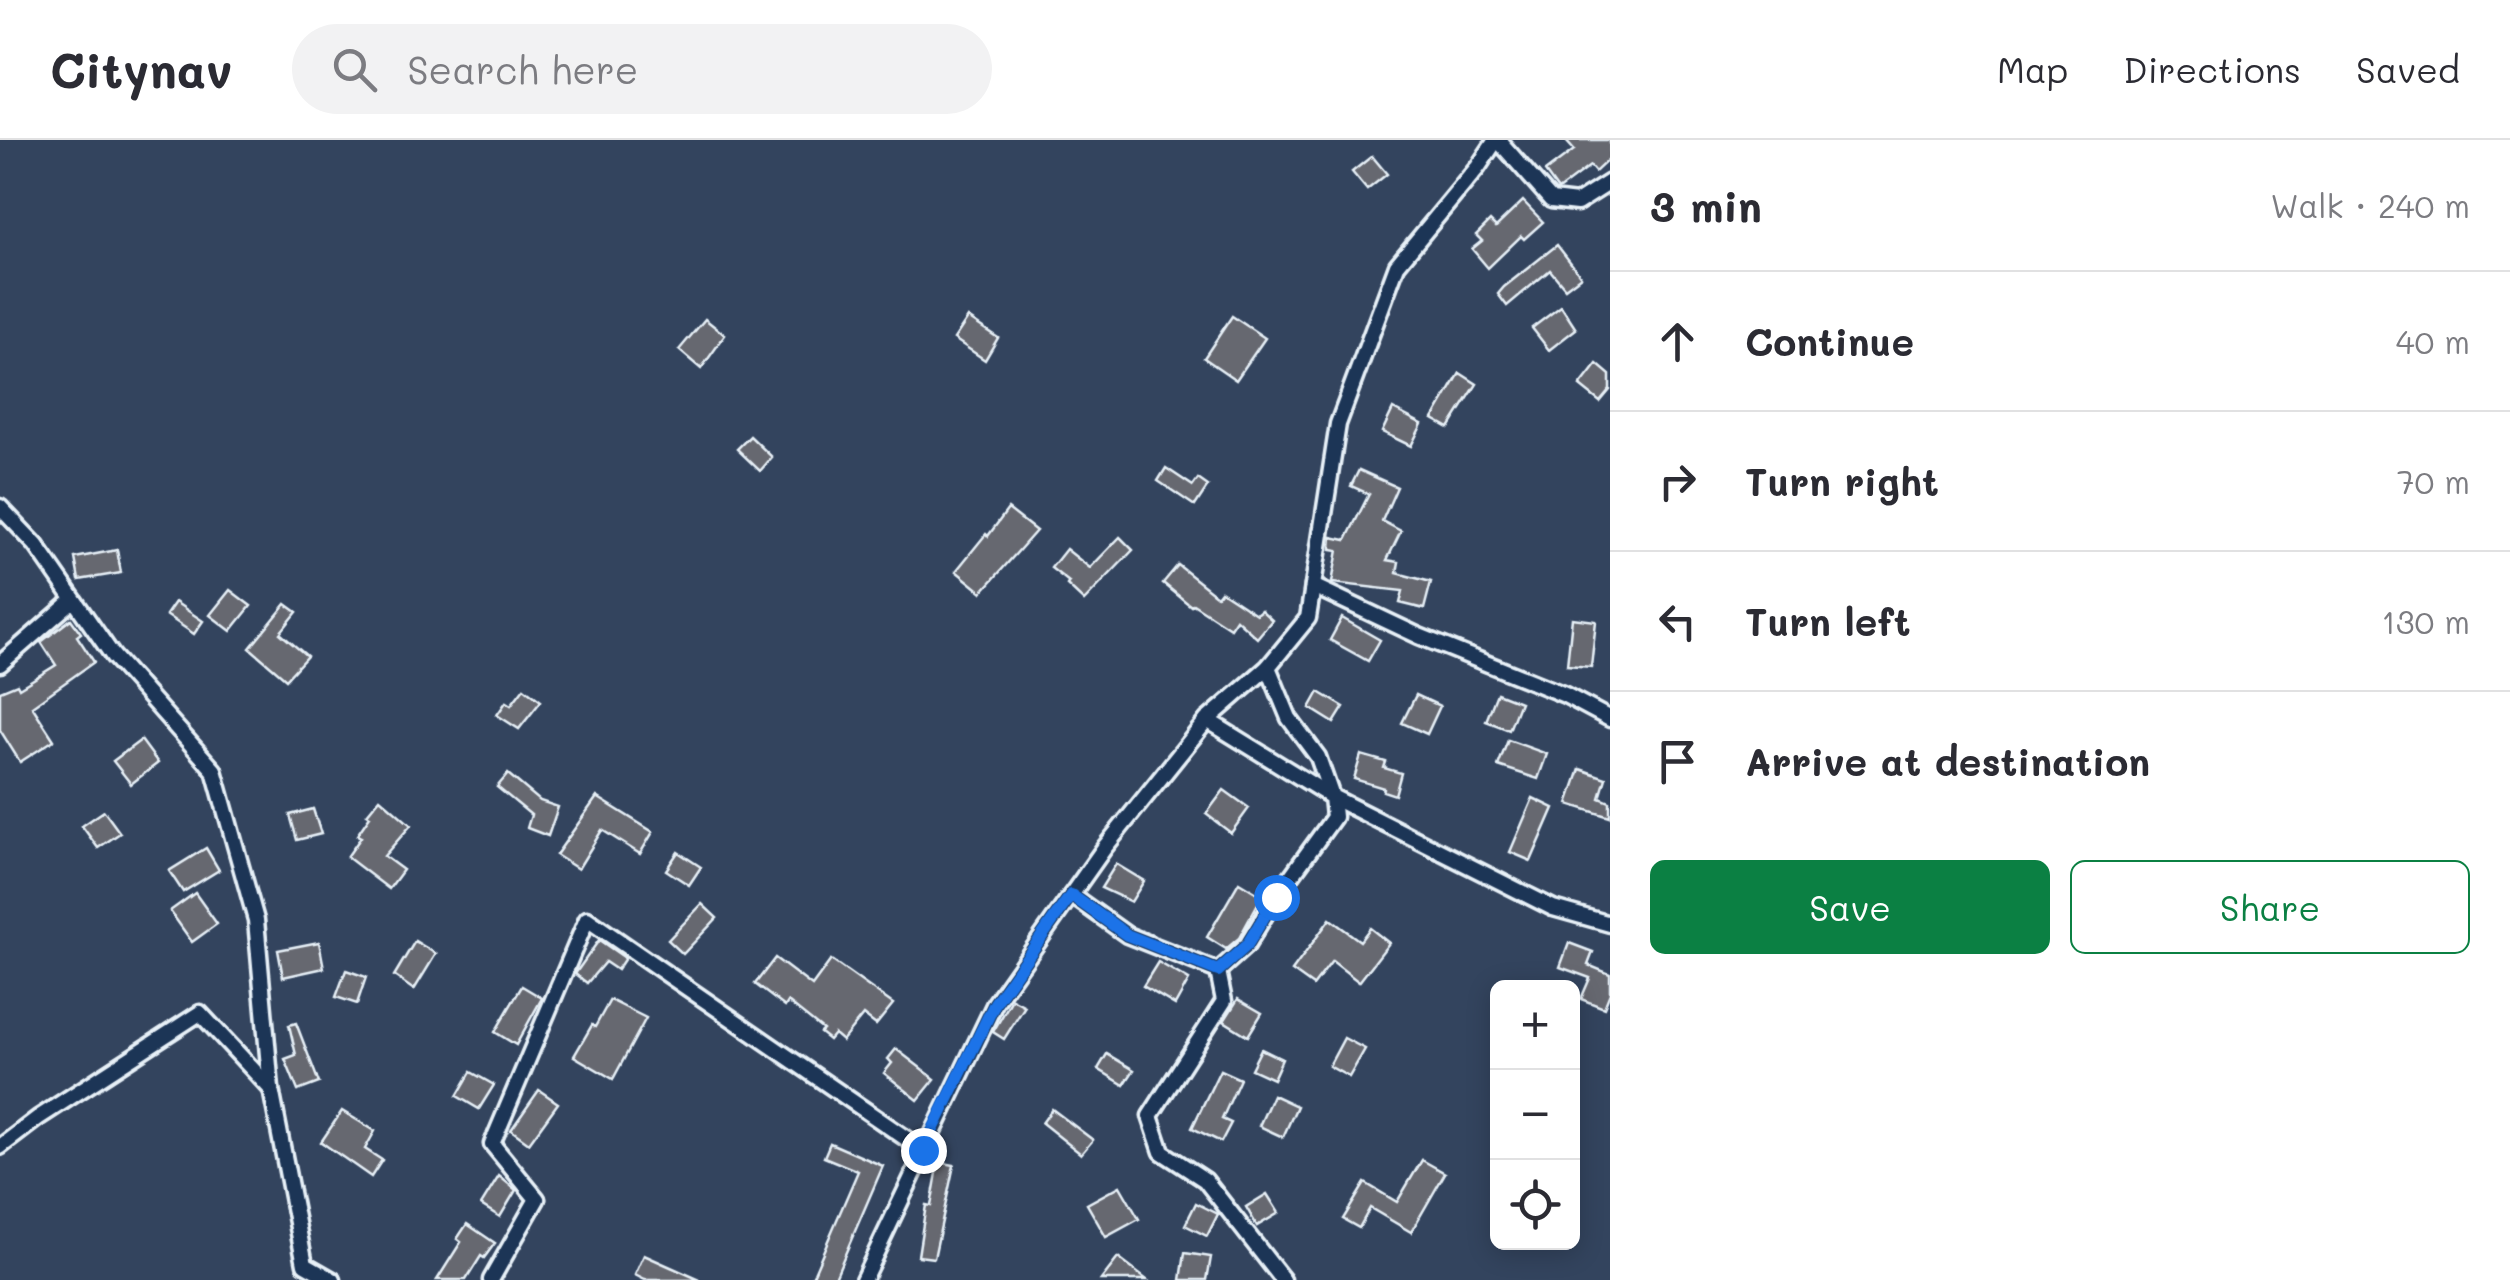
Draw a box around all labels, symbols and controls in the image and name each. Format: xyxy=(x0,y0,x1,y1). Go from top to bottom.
search box xyxy=(292,24,992,114)
text: Citynav xyxy=(50,38,232,100)
icon: search xyxy=(327,42,382,97)
text: Search here xyxy=(407,44,638,94)
text: Map xyxy=(1997,46,2068,92)
text: Directions xyxy=(2123,46,2301,92)
text: Saved xyxy=(2356,46,2460,92)
text: 3 min xyxy=(1650,178,1762,233)
text: Walk · 240 m xyxy=(2270,184,2470,226)
icon: ahead xyxy=(1650,314,1705,369)
text: Continue xyxy=(1745,316,1914,366)
text: 40 m xyxy=(2396,320,2470,362)
icon: right xyxy=(1650,454,1705,509)
text: Turn right xyxy=(1745,456,1939,506)
text: 70 m xyxy=(2397,460,2470,502)
icon: left xyxy=(1650,594,1705,649)
text: Turn left xyxy=(1745,596,1911,646)
text: 130 m xyxy=(2381,600,2470,642)
icon: arrive xyxy=(1650,734,1705,789)
text: Arrive at destination xyxy=(1745,736,2150,786)
button: Save xyxy=(1650,860,2050,954)
button: Share xyxy=(2070,860,2470,954)
route start xyxy=(1254,875,1300,921)
map controls xyxy=(1490,980,1580,1250)
button: + xyxy=(1490,980,1580,1070)
button: − xyxy=(1490,1070,1580,1160)
route end xyxy=(901,1128,947,1174)
button: locate xyxy=(1490,1160,1580,1250)

